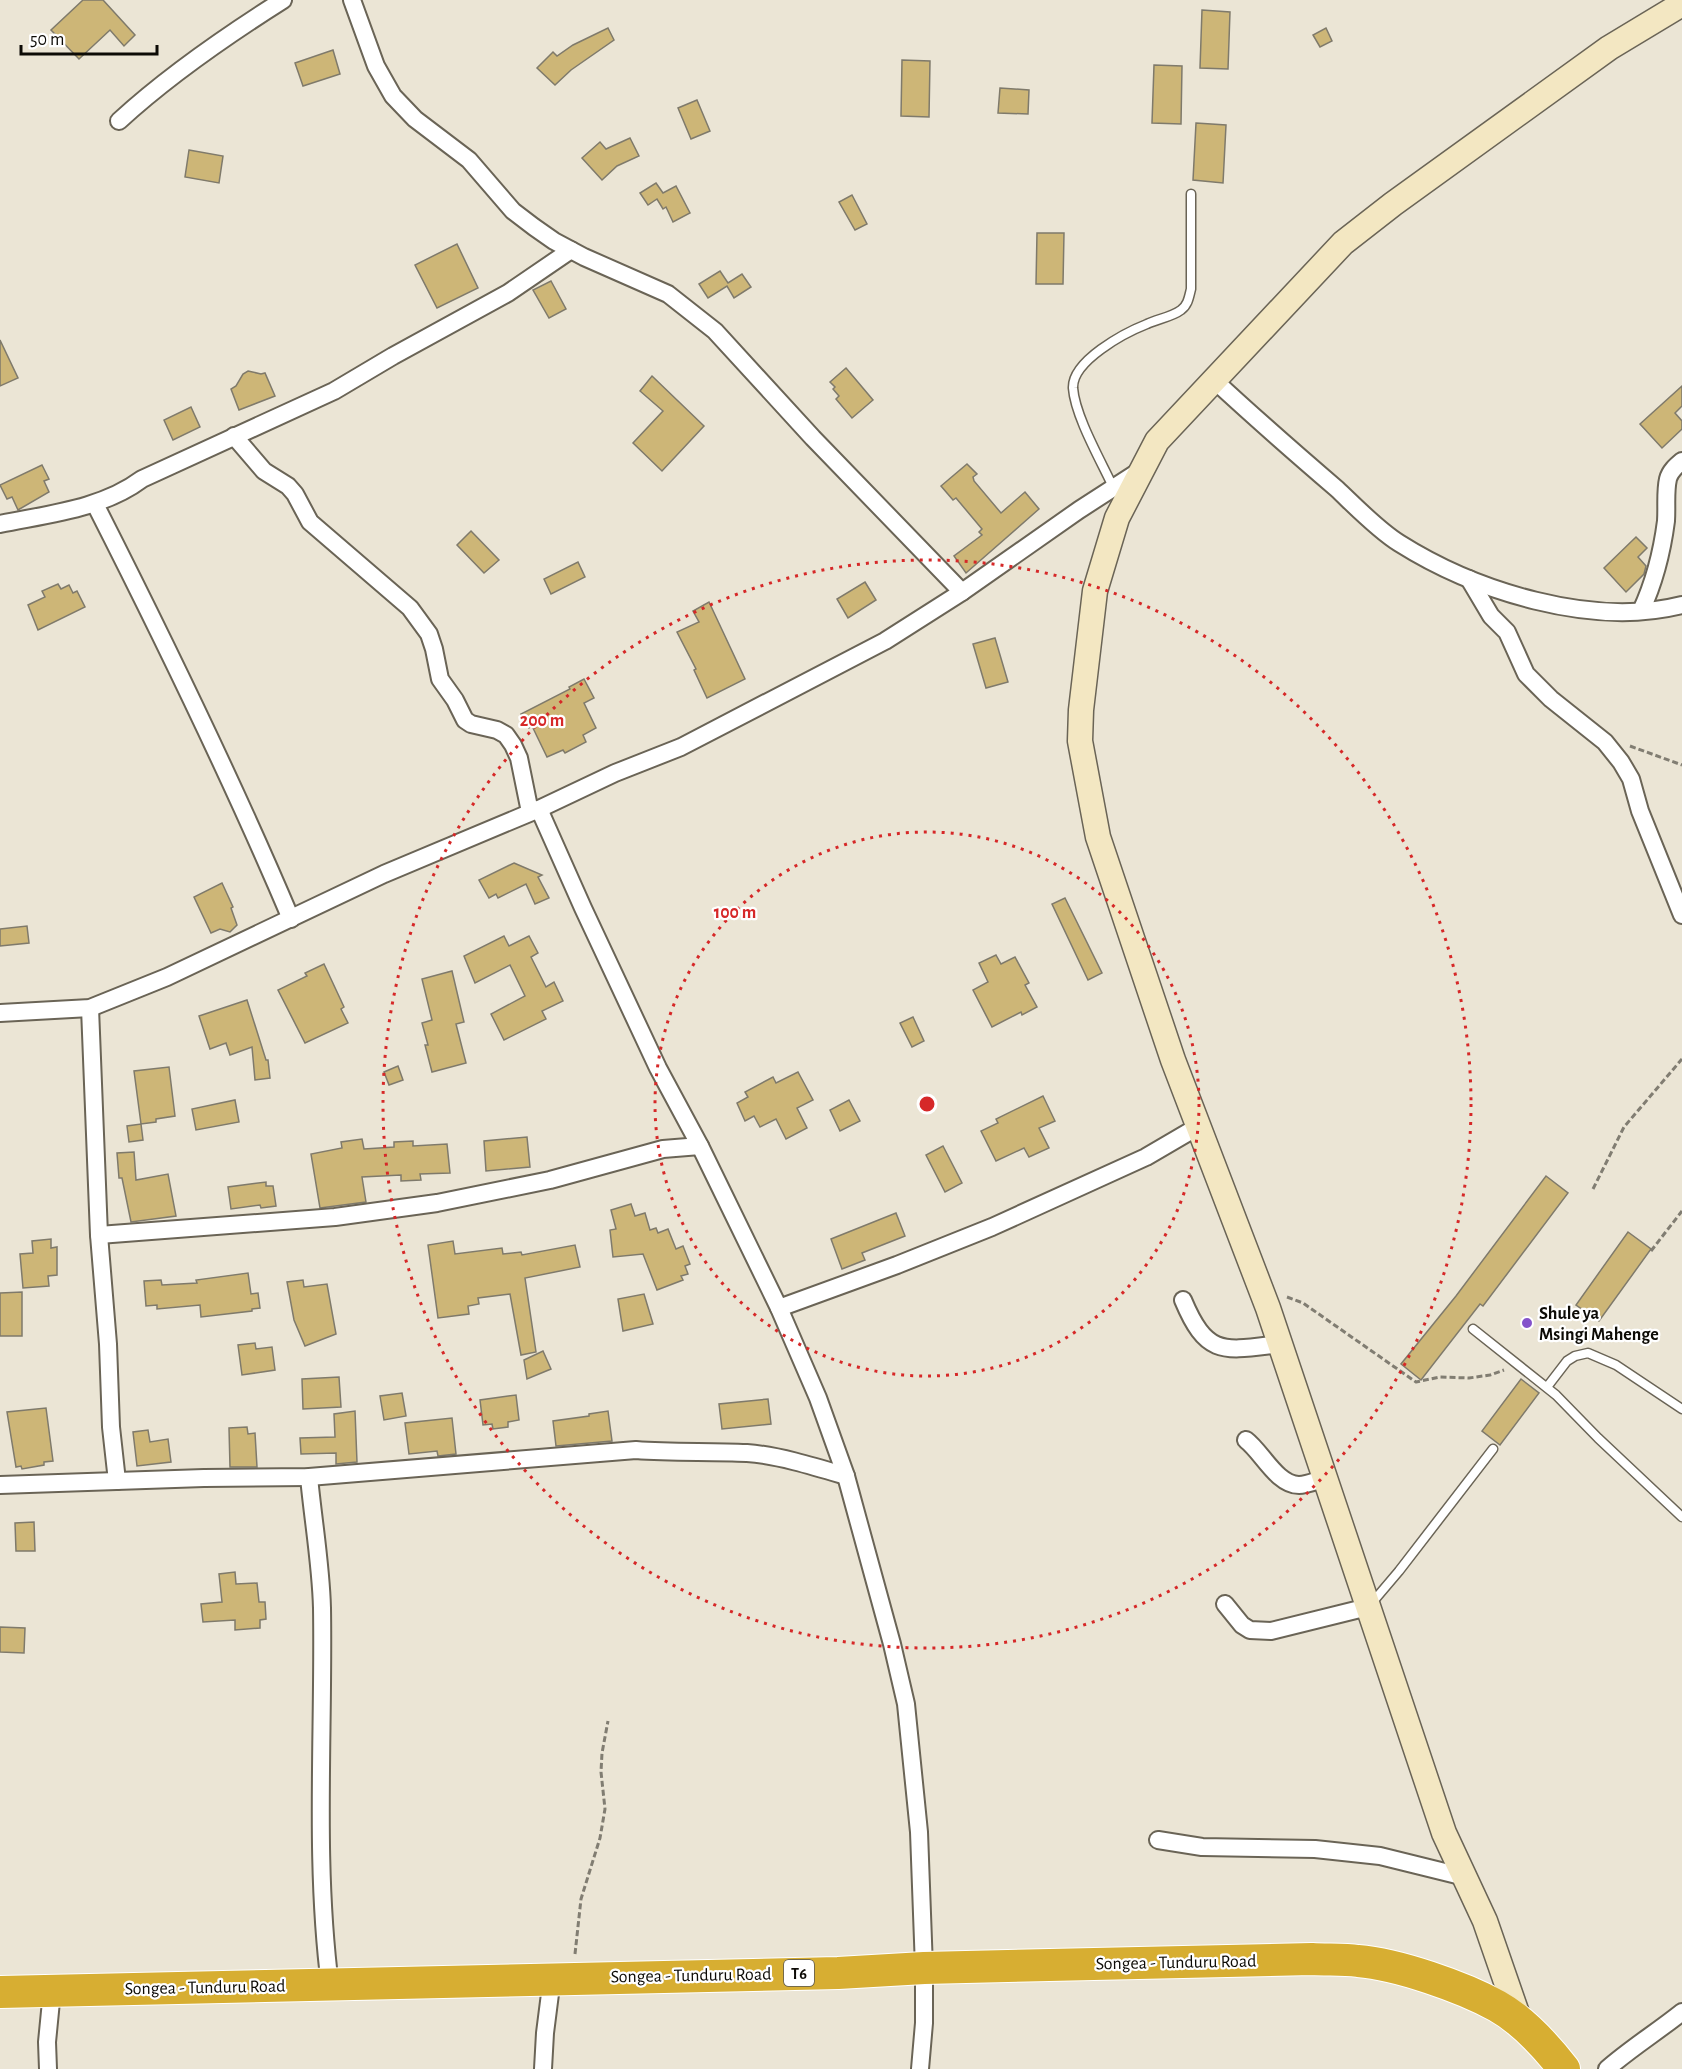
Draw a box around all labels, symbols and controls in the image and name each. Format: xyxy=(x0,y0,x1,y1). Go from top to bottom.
scale bar xyxy=(21,18,158,56)
text: 50 m xyxy=(30,31,64,49)
text: 200 m xyxy=(520,712,564,730)
text: 100 m xyxy=(714,904,756,922)
centre of rings xyxy=(917,1094,937,1114)
place label: Shule ya Msingi Mahenge xyxy=(1539,1305,1659,1344)
marker: Shule ya Msingi Mahenge xyxy=(1520,1316,1534,1330)
street label: Songea - Tunduru Road xyxy=(1095,1953,1257,1973)
road number: T6 xyxy=(784,1960,814,1986)
street label: Songea - Tunduru Road xyxy=(610,1966,772,1986)
street label: Songea - Tunduru Road xyxy=(124,1978,286,1998)

